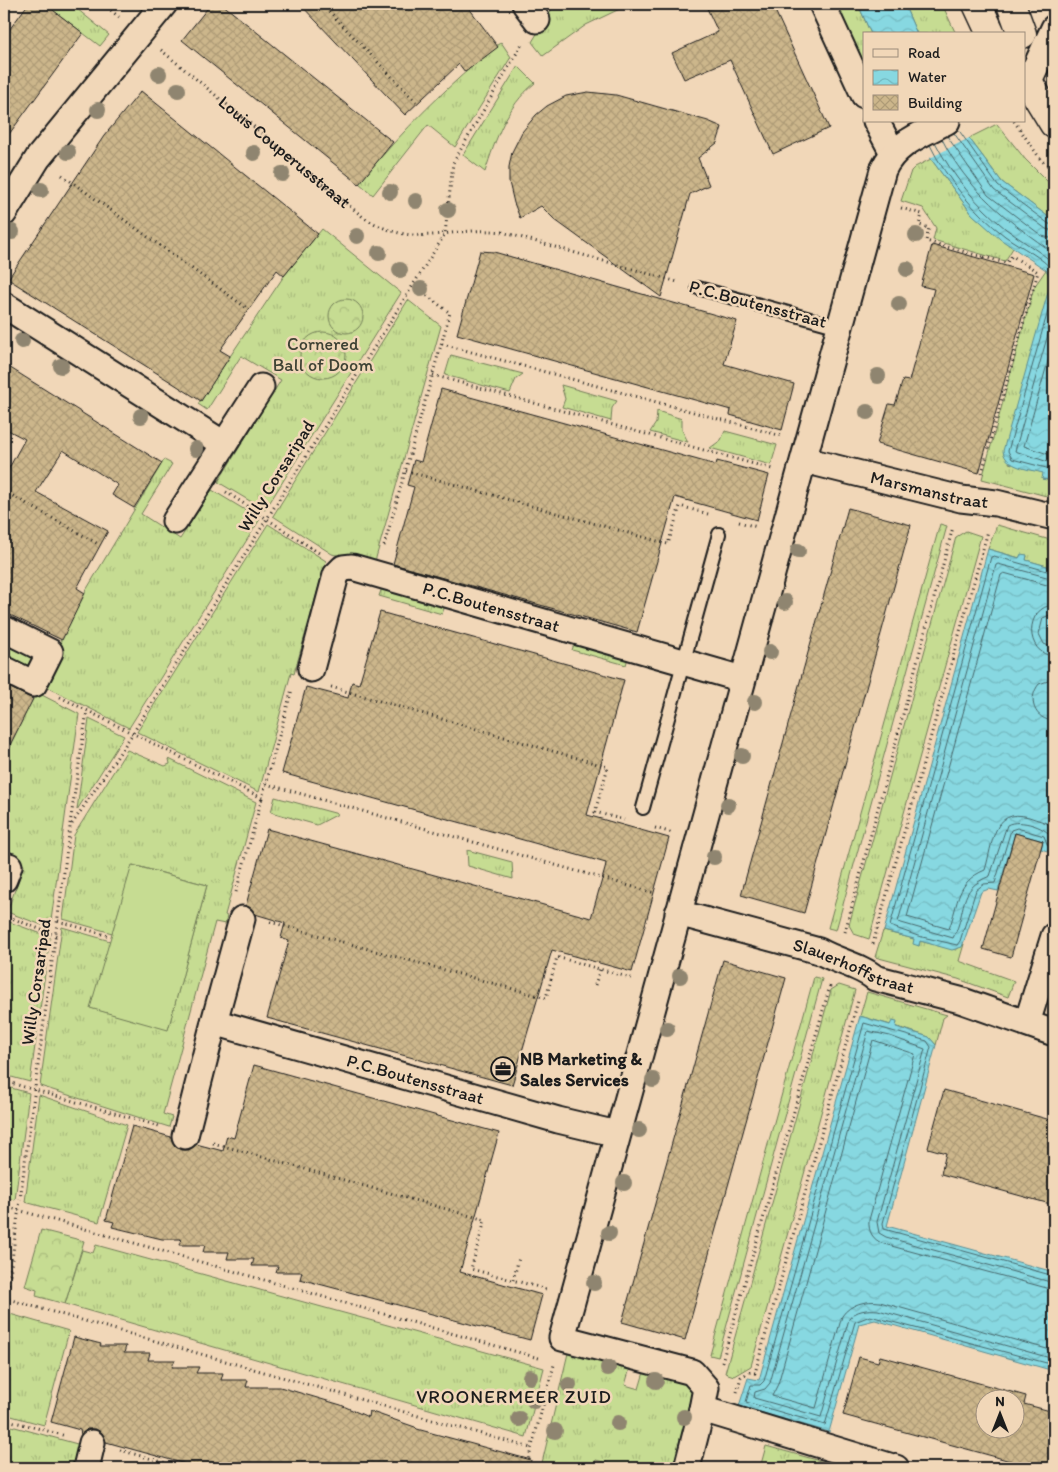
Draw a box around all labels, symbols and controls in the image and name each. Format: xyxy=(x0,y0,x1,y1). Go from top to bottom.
legend xyxy=(863,32,1026,122)
text: Road xyxy=(908,44,941,62)
text: Water xyxy=(908,68,947,86)
street label: Louis Couperusstraat xyxy=(214,91,355,213)
text: Building xyxy=(908,94,962,112)
street label: P.C.Boutensstraat xyxy=(687,275,829,333)
park label: Cornered Ball of Doom xyxy=(273,333,373,376)
street label: Willy Corsaripad xyxy=(233,416,319,536)
street label: Marsmanstraat xyxy=(868,466,990,513)
street label: P.C.Boutensstraat xyxy=(420,577,562,637)
street label: Willy Corsaripad xyxy=(16,917,56,1047)
street label: Slauerhoffstraat xyxy=(791,934,917,999)
place label: NB Marketing & Sales Services xyxy=(520,1048,643,1091)
street label: P.C.Boutensstraat xyxy=(344,1049,487,1109)
office icon: NB Marketing & Sales Services xyxy=(490,1056,516,1082)
district label: VROONERMEER ZUID xyxy=(416,1385,612,1408)
north arrow xyxy=(976,1390,1026,1440)
text: N xyxy=(995,1393,1005,1410)

